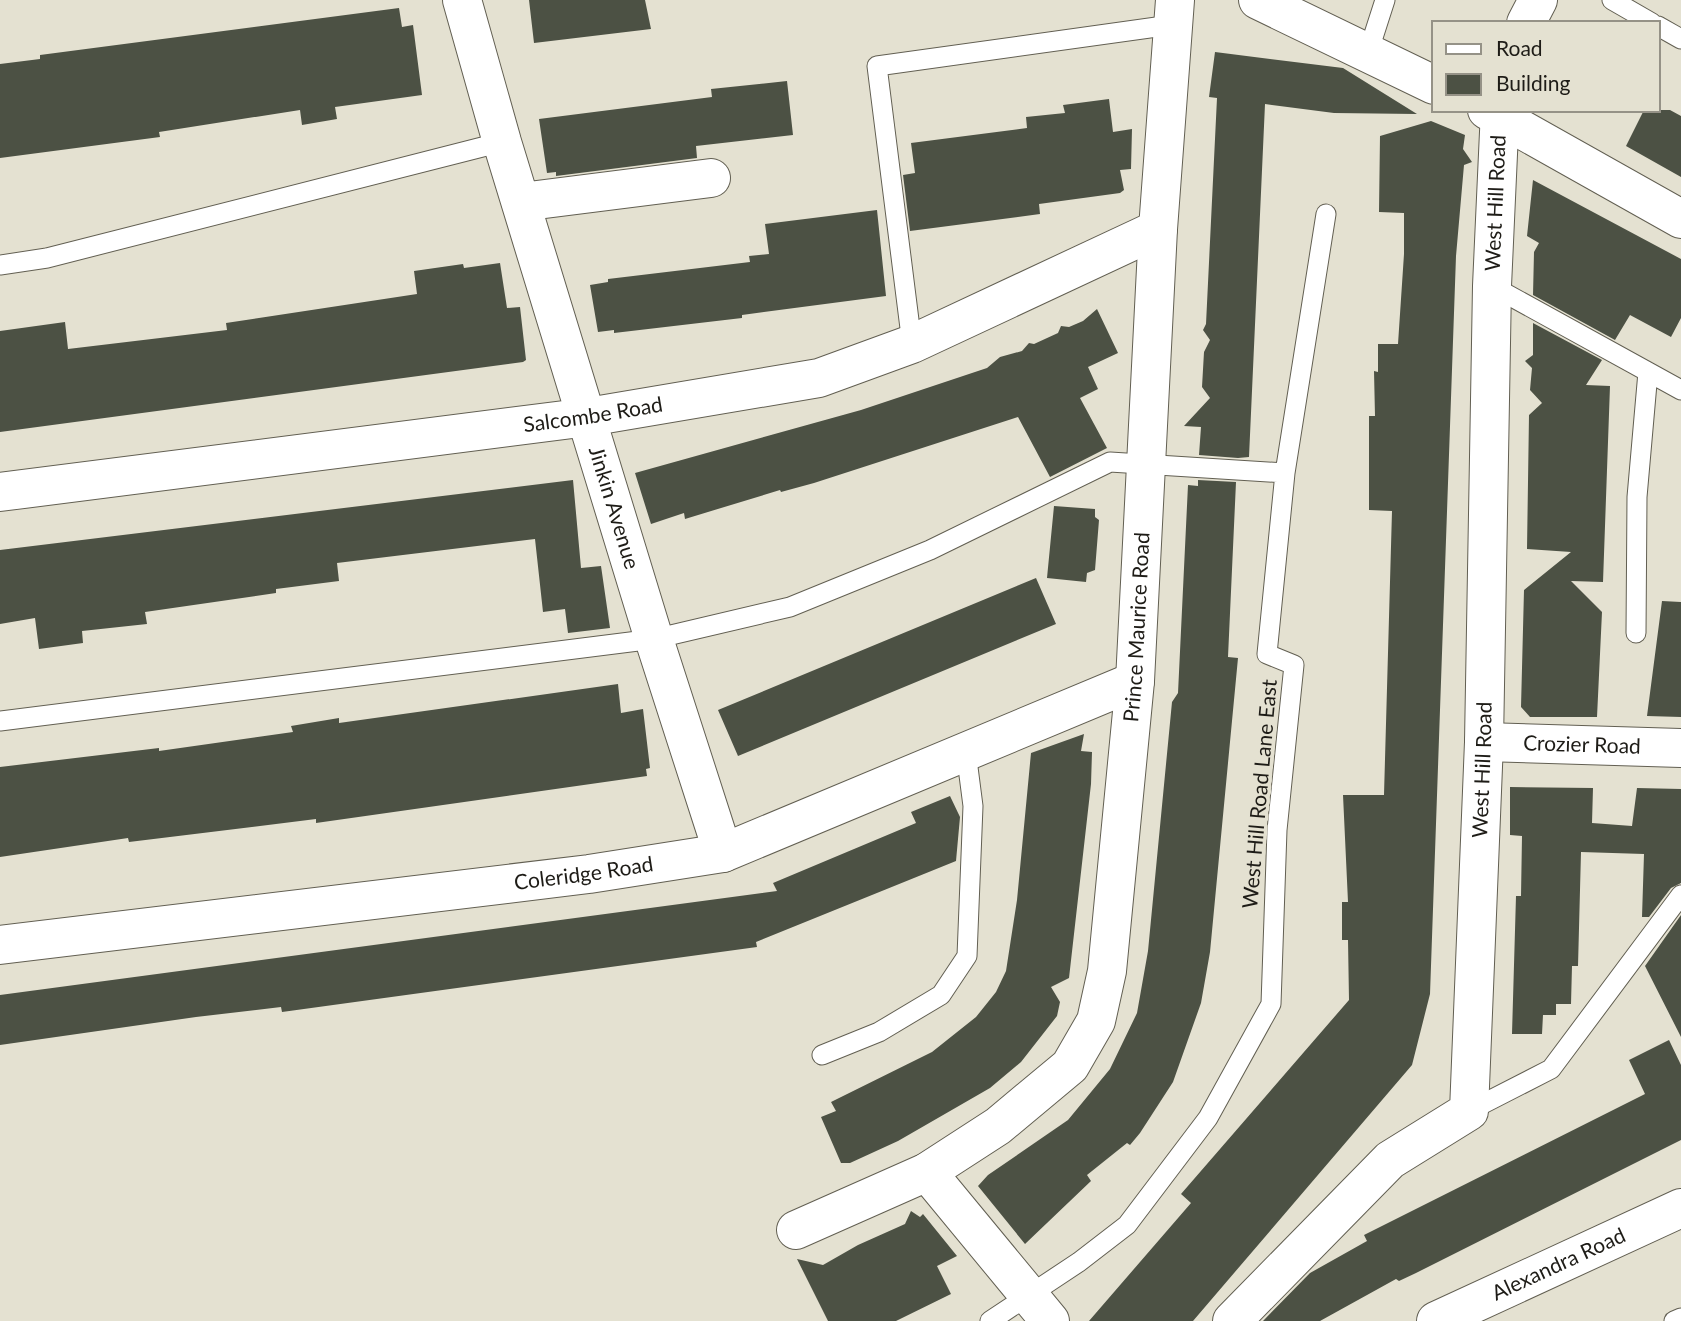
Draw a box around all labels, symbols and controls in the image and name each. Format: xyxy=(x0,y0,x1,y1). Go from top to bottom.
legend xyxy=(1432,21,1660,112)
text: Road xyxy=(1496,35,1543,60)
text: Building xyxy=(1496,70,1571,95)
street label: West Hill Road xyxy=(1479,134,1510,272)
street label: Salcombe Road xyxy=(522,391,664,436)
street label: Jinkin Avenue xyxy=(585,443,646,572)
street label: Prince Maurice Road xyxy=(1117,532,1154,723)
street label: West Hill Road Lane East xyxy=(1236,678,1281,910)
street label: West Hill Road xyxy=(1466,701,1496,838)
street label: Crozier Road xyxy=(1523,729,1641,758)
street label: Coleridge Road xyxy=(513,850,655,894)
street label: Alexandra Road xyxy=(1487,1222,1629,1305)

